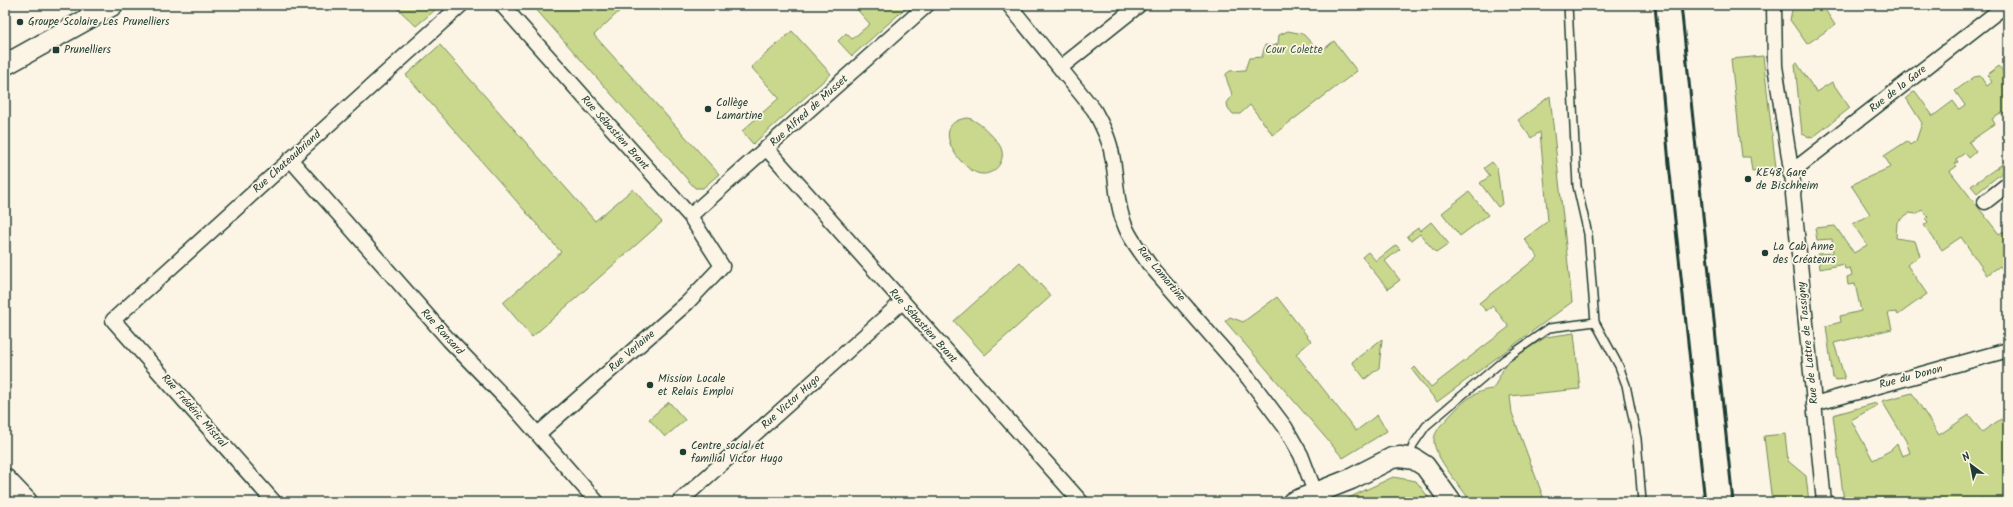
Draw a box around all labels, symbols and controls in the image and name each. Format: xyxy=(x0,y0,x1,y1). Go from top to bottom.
place label: Groupe Scolaire Les Prunelliers xyxy=(28,13,170,31)
marker: Groupe Scolaire Les Prunelliers xyxy=(15,17,25,27)
place label: Prunelliers xyxy=(64,41,111,59)
park label: Cour Colette xyxy=(1265,41,1323,59)
marker: Prunelliers xyxy=(51,45,61,55)
street label: Rue de la Gare xyxy=(1865,61,1931,117)
street label: Rue Alfred de Musset xyxy=(766,70,853,151)
street label: Rue Sébastien Brant xyxy=(576,92,654,175)
place label: Collège Lamartine xyxy=(716,94,762,125)
marker: Collège Lamartine xyxy=(703,104,713,114)
street label: Rue Chateaubriand xyxy=(249,126,326,198)
place label: KE48 Gare de Bischheim xyxy=(1756,164,1818,195)
marker: KE48 Gare de Bischheim xyxy=(1743,174,1753,184)
place label: La Cab Anne des Créateurs xyxy=(1773,238,1836,269)
street label: Rue Lamartine xyxy=(1132,242,1190,306)
marker: La Cab Anne des Créateurs xyxy=(1760,248,1770,258)
street label: Rue de Lattre de Tassigny xyxy=(1793,280,1823,405)
street label: Rue Sébastien Brant xyxy=(884,285,962,368)
street label: Rue Ronsard xyxy=(416,305,468,360)
street label: Rue Verlaine xyxy=(605,326,659,376)
street label: Rue du Donon xyxy=(1877,360,1945,394)
street label: Rue Frédéric Mistral xyxy=(157,370,231,452)
place label: Mission Locale et Relais Emploi xyxy=(658,370,734,401)
street label: Rue Victor Hugo xyxy=(757,370,825,434)
marker: Mission Locale et Relais Emploi xyxy=(645,380,655,390)
place label: Centre social et familial Victor Hugo xyxy=(691,437,783,468)
north arrow xyxy=(1951,445,1991,485)
marker: Centre social et familial Victor Hugo xyxy=(678,447,688,457)
text: N xyxy=(1959,448,1974,467)

